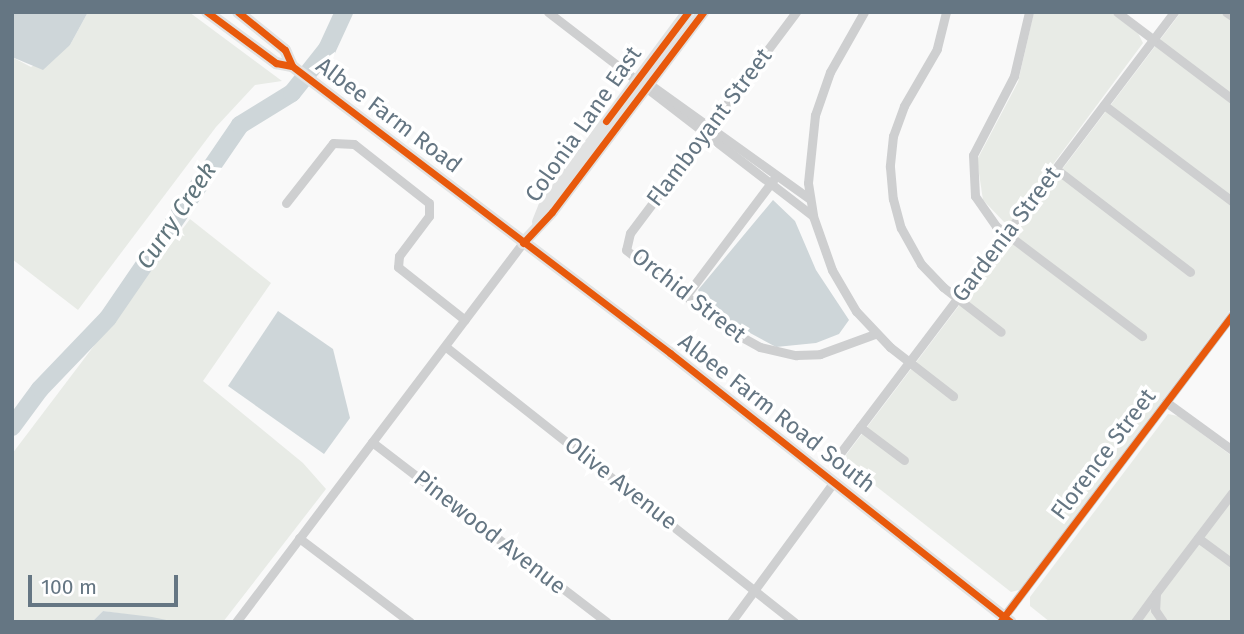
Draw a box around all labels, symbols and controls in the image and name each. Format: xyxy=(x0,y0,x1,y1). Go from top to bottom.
street label: Colonia Lane East xyxy=(519,41,647,207)
street label: Flamboyant Street xyxy=(641,43,777,211)
street label: Albee Farm Road xyxy=(311,51,467,179)
water label: Curry Creek xyxy=(131,157,223,275)
street label: Gardenia Street xyxy=(946,161,1066,307)
street label: Orchid Street xyxy=(626,242,752,348)
street label: Albee Farm Road South xyxy=(673,328,881,498)
street label: Florence Street xyxy=(1045,383,1161,525)
street label: Olive Avenue xyxy=(559,430,683,536)
street label: Pinewood Avenue xyxy=(408,464,572,600)
scale bar xyxy=(32,560,182,604)
text: 100 m xyxy=(41,574,97,600)

